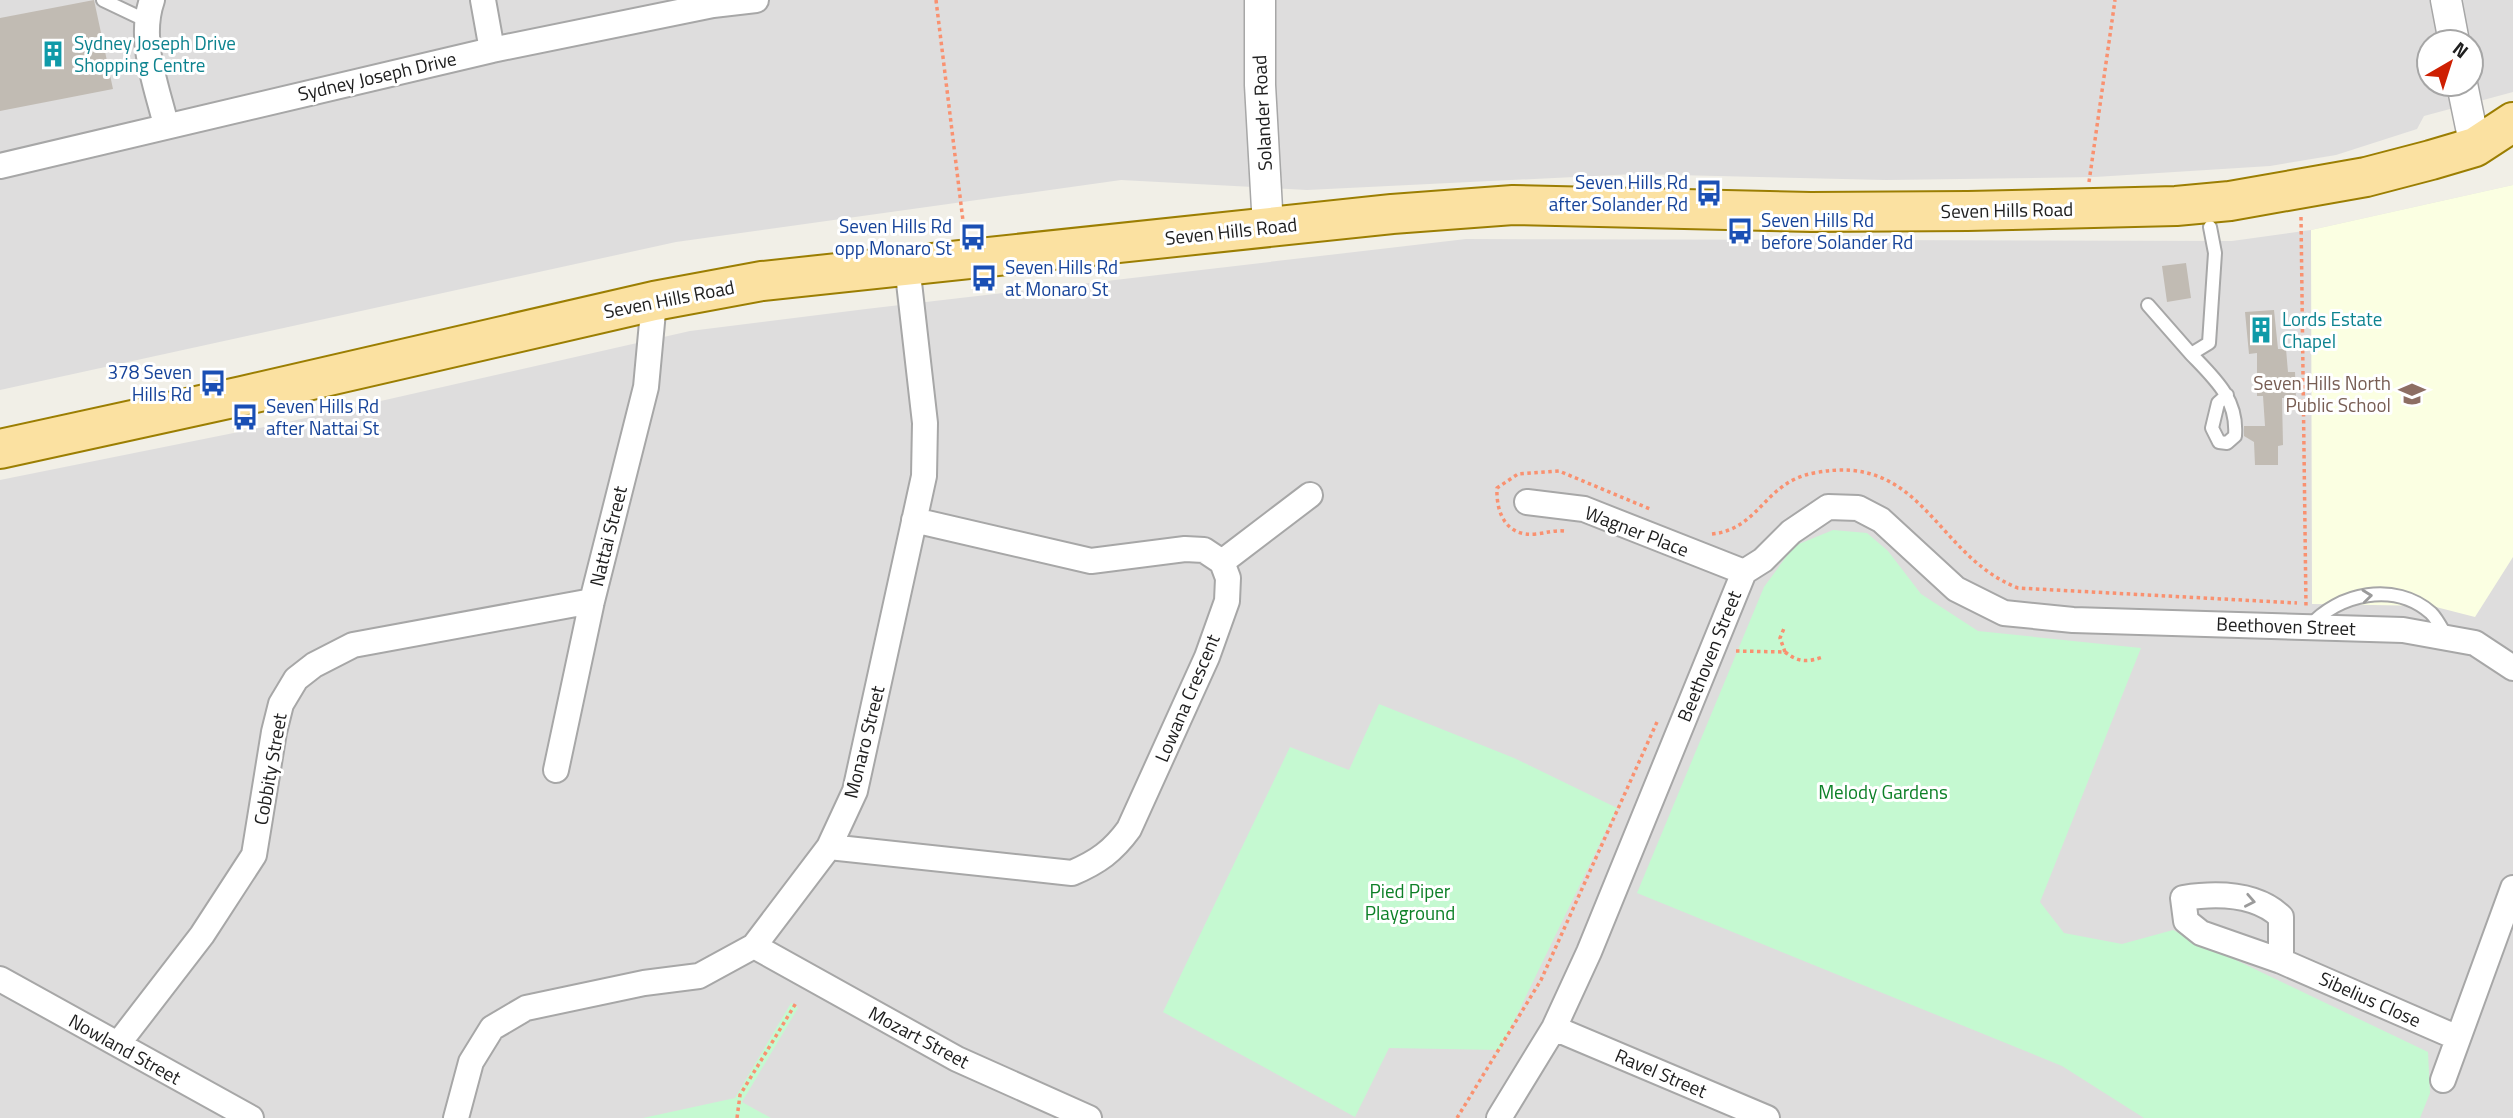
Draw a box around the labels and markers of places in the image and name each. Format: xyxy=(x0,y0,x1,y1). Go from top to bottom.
place label: Sydney Joseph Drive Shopping Centre xyxy=(74,28,236,79)
building icon: Sydney Joseph Drive Shopping Centre xyxy=(38,39,68,69)
place label: Seven Hills Rd after Solander Rd xyxy=(1549,167,1688,218)
bus stop icon: Seven Hills Rd after Solander Rd xyxy=(1694,178,1724,208)
place label: Seven Hills Rd before Solander Rd xyxy=(1761,205,1913,256)
place label: Seven Hills Rd opp Monaro St xyxy=(835,211,952,262)
bus stop icon: Seven Hills Rd before Solander Rd xyxy=(1725,216,1755,246)
bus stop icon: Seven Hills Rd opp Monaro St xyxy=(958,222,988,252)
place label: Seven Hills Rd at Monaro St xyxy=(1005,252,1118,303)
bus stop icon: Seven Hills Rd at Monaro St xyxy=(969,263,999,293)
place label: Lords Estate Chapel xyxy=(2282,304,2382,355)
building icon: Lords Estate Chapel xyxy=(2246,315,2276,345)
place label: 378 Seven Hills Rd xyxy=(107,357,192,408)
bus stop icon: 378 Seven Hills Rd xyxy=(198,368,228,398)
place label: Seven Hills North Public School xyxy=(2253,368,2391,419)
school or university icon: Seven Hills North Public School xyxy=(2397,379,2427,409)
place label: Seven Hills Rd after Nattai St xyxy=(266,391,380,442)
bus stop icon: Seven Hills Rd after Nattai St xyxy=(230,402,260,432)

